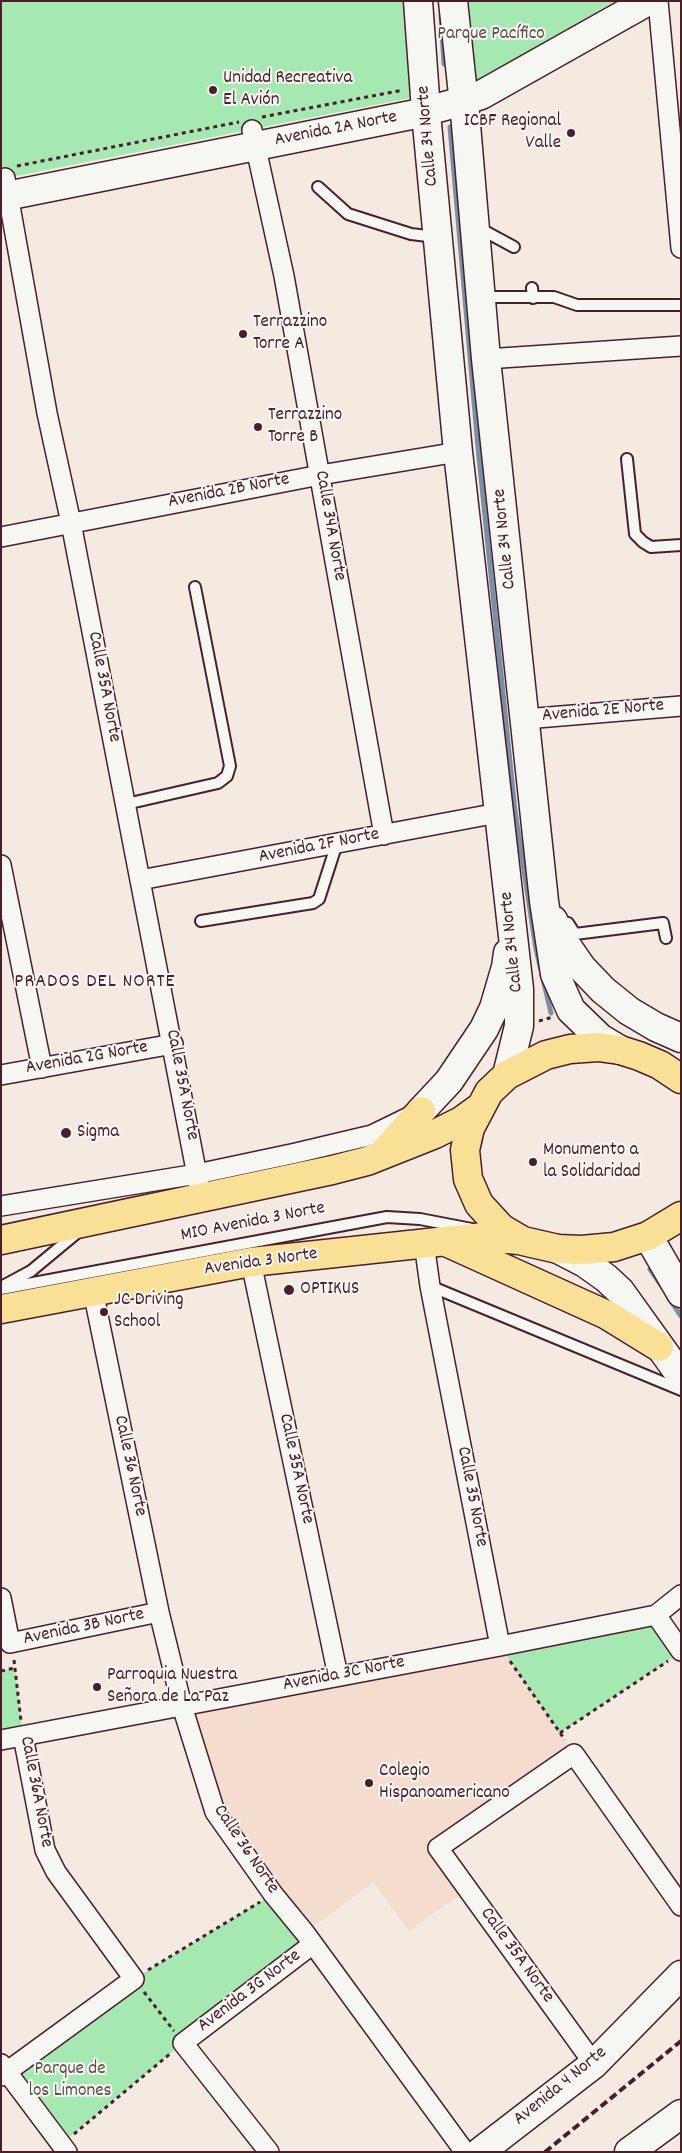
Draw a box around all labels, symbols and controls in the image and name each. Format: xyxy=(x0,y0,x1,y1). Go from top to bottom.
park label: Parque Pacífico xyxy=(437,24,545,46)
place label: Unidad Recreativa El Avión xyxy=(223,68,352,112)
marker: Unidad Recreativa El Avión xyxy=(207,84,219,96)
street label: Calle 34 Norte xyxy=(413,85,445,187)
street label: Avenida 2A Norte xyxy=(273,107,399,153)
place label: ICBF Regional Valle xyxy=(464,111,561,155)
marker: ICBF Regional Valle xyxy=(565,127,577,139)
place label: Terrazzino Torre A xyxy=(253,312,327,356)
marker: Terrazzino Torre A xyxy=(237,328,249,340)
place label: Terrazzino Torre B xyxy=(268,405,342,449)
marker: Terrazzino Torre B xyxy=(252,421,264,433)
street label: Avenida 2B Norte xyxy=(166,469,292,515)
street label: Calle 34A Norte xyxy=(308,469,350,583)
street label: Calle 34 Norte xyxy=(489,488,523,590)
street label: Calle 35A Norte xyxy=(81,630,125,744)
street label: Avenida 2E Norte xyxy=(541,695,665,729)
street label: Avenida 2F Norte xyxy=(257,824,381,870)
street label: Calle 34 Norte xyxy=(496,891,530,993)
district label: PRADOS DEL NORTE xyxy=(12,971,178,995)
street label: Calle 35A Norte xyxy=(159,1028,203,1142)
street label: Avenida 2G Norte xyxy=(24,1037,150,1081)
place label: Sigma xyxy=(77,1122,119,1144)
marker: Sigma xyxy=(59,1126,73,1140)
place label: Monumento a la Solidaridad xyxy=(543,1140,641,1184)
marker: Monumento a la Solidaridad xyxy=(527,1156,539,1168)
street label: MIO Avenida 3 Norte xyxy=(179,1198,327,1248)
street label: Avenida 3 Norte xyxy=(203,1244,319,1282)
place label: OPTIKUS xyxy=(300,1279,359,1301)
marker: OPTIKUS xyxy=(282,1283,296,1297)
place label: JC Driving School xyxy=(114,1290,183,1334)
marker: JC Driving School xyxy=(98,1306,110,1318)
street label: Calle 35A Norte xyxy=(272,1412,318,1526)
street label: Calle 36 Norte xyxy=(107,1414,151,1518)
street label: Calle 35 Norte xyxy=(450,1445,492,1549)
street label: Avenida 3B Norte xyxy=(21,1604,147,1652)
street label: Avenida 3C Norte xyxy=(281,1652,407,1698)
place label: Parroquia Nuestra Señora de La Paz xyxy=(107,1665,237,1709)
marker: Parroquia Nuestra Señora de La Paz xyxy=(91,1681,103,1693)
street label: Calle 36A Norte xyxy=(13,1734,57,1850)
place label: Colegio Hispanoamericano xyxy=(379,1761,510,1805)
marker: Colegio Hispanoamericano xyxy=(363,1777,375,1789)
street label: Calle 36 Norte xyxy=(207,1801,283,1899)
street label: Calle 35A Norte xyxy=(474,1904,558,2008)
street label: Avenida 3G Norte xyxy=(194,1946,306,2038)
street label: Avenida 4 Norte xyxy=(510,2042,612,2132)
park label: Parque de los Limones xyxy=(28,2059,112,2103)

